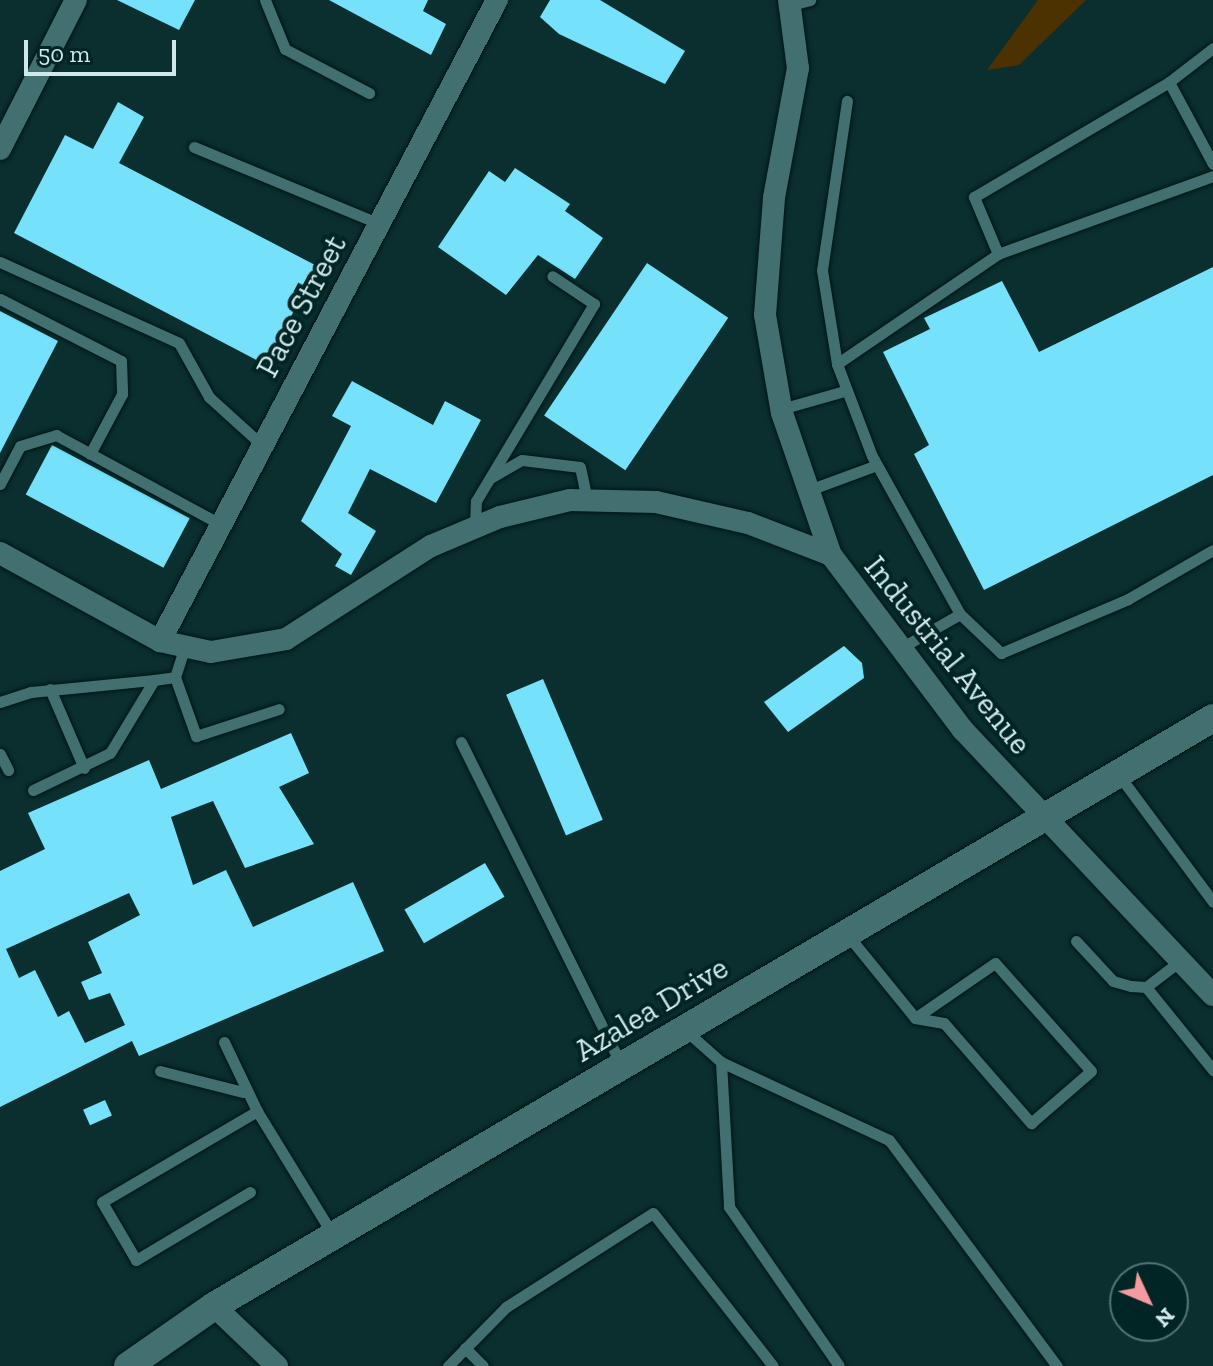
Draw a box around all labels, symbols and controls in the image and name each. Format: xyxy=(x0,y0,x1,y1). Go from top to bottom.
scale bar xyxy=(28,24,180,74)
text: 50 m xyxy=(38,39,90,68)
street label: Pace Street xyxy=(248,229,354,383)
street label: Industrial Avenue xyxy=(856,548,1040,762)
street label: Azalea Drive xyxy=(567,948,735,1070)
north arrow xyxy=(1109,1262,1189,1342)
text: N xyxy=(1150,1302,1181,1333)

